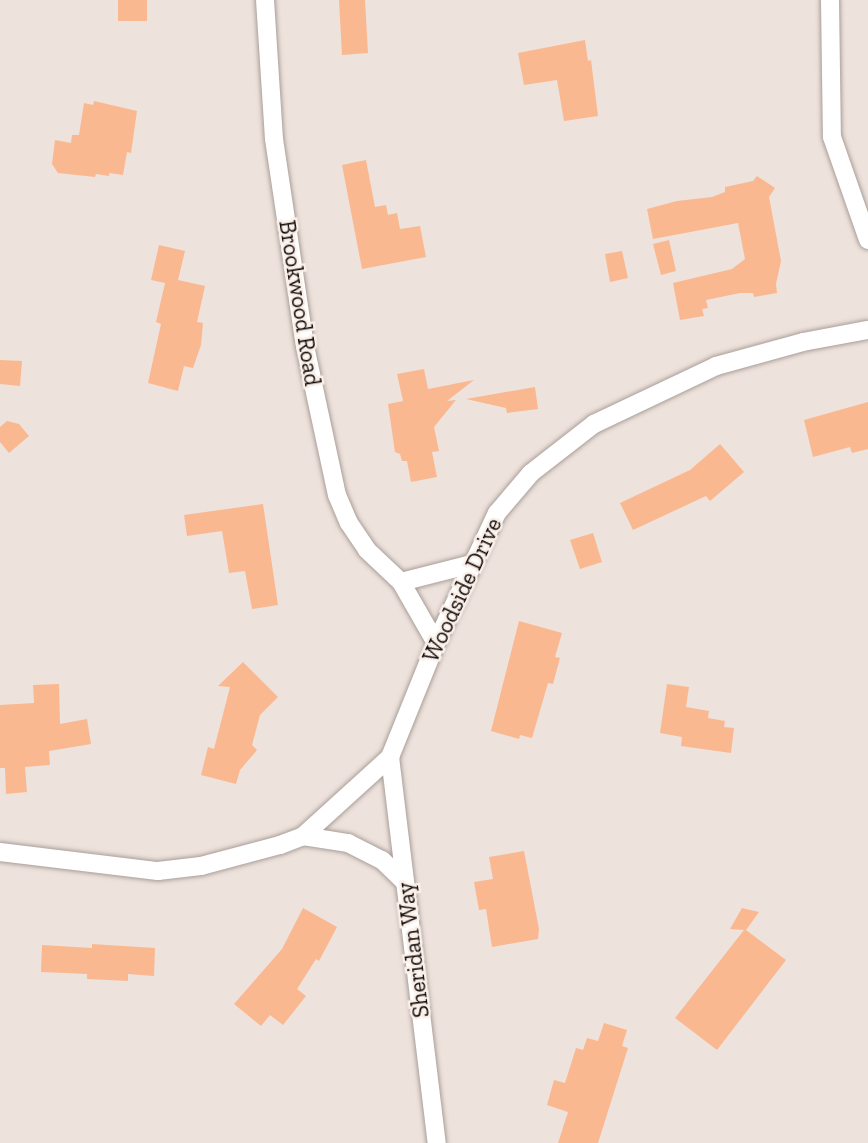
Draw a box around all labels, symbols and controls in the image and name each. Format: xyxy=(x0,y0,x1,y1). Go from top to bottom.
street label: Brookwood Road xyxy=(273,218,327,388)
street label: Woodside Drive xyxy=(417,513,507,667)
street label: Sheridan Way xyxy=(391,880,435,1020)

